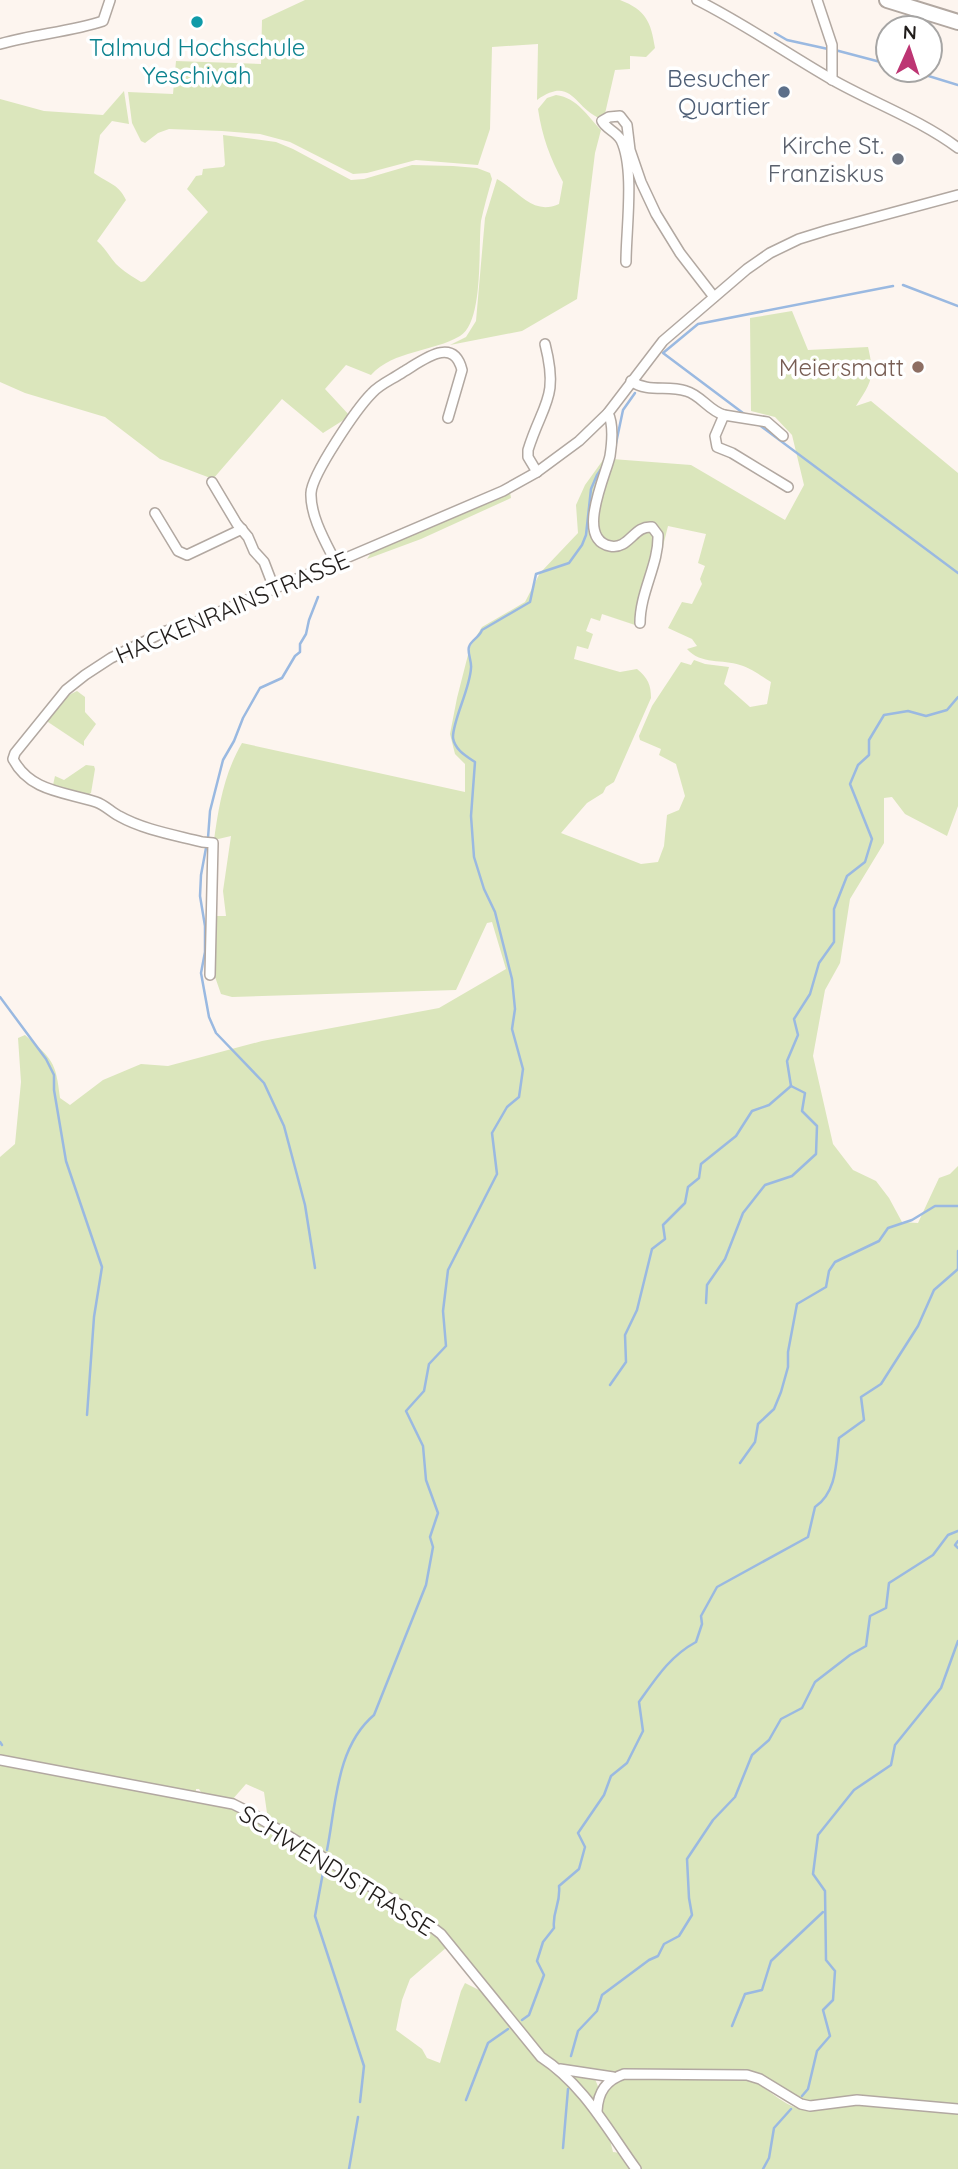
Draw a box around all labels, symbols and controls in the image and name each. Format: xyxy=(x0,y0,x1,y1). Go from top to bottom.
marker: Talmud Hochschule Yeschivah xyxy=(189,14,205,30)
north arrow xyxy=(874,14,944,84)
text: N xyxy=(902,20,917,44)
place label: Talmud Hochschule Yeschivah xyxy=(89,32,305,90)
place label: Besucher Quartier xyxy=(667,63,770,121)
marker: Besucher Quartier xyxy=(776,84,792,100)
place label: Kirche St. Franziskus xyxy=(768,130,884,188)
marker: Kirche St. Franziskus xyxy=(890,151,906,167)
place label: Meiersmatt xyxy=(779,352,904,382)
marker: Meiersmatt xyxy=(910,359,926,375)
street label: HACKENRAINSTRASSE xyxy=(111,544,353,670)
street label: SCHWENDISTRASSE xyxy=(234,1798,440,1942)

